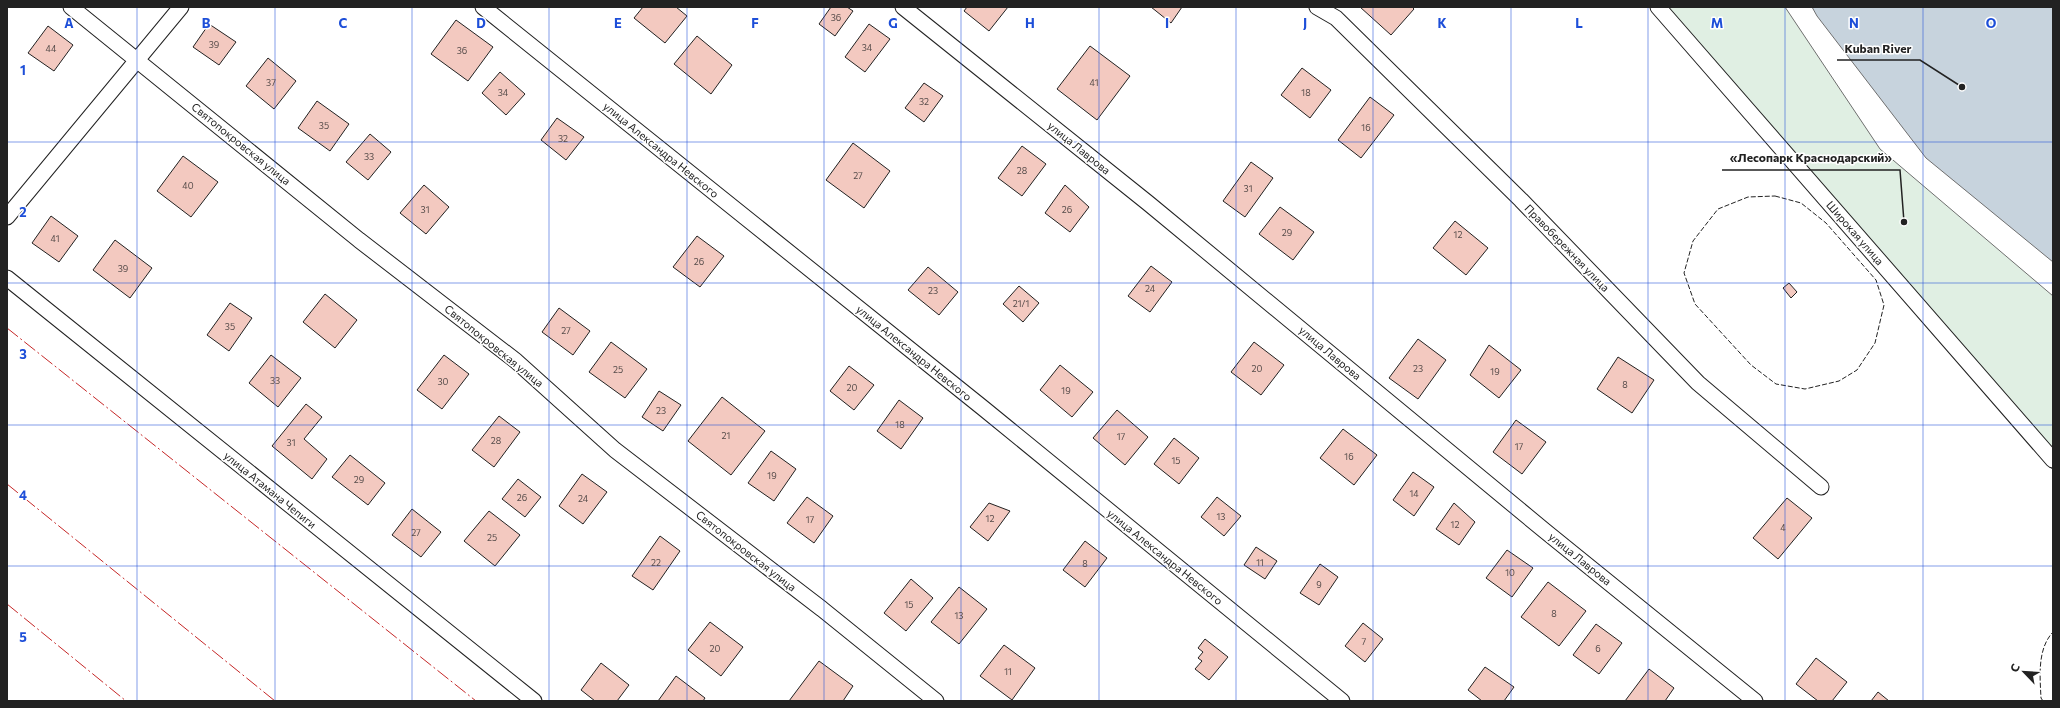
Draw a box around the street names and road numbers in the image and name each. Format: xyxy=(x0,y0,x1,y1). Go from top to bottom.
street label: улица Александра Невского xyxy=(601,99,722,200)
street label: Святопокровская улица xyxy=(189,100,293,187)
street label: улица Лаврова xyxy=(1045,118,1113,177)
street label: Широкая улица xyxy=(1824,198,1887,267)
street label: Правобережная улица xyxy=(1522,201,1612,294)
street label: Святопокровская улица xyxy=(442,302,546,389)
street label: улица Александра Невского xyxy=(854,302,975,403)
street label: улица Лаврова xyxy=(1297,323,1364,382)
street label: улица Атамана Чепиги xyxy=(222,448,319,531)
street label: улица Александра Невского xyxy=(1105,506,1226,607)
street label: Святопокровская улица xyxy=(694,508,799,594)
street label: улица Лаврова xyxy=(1546,529,1614,588)

